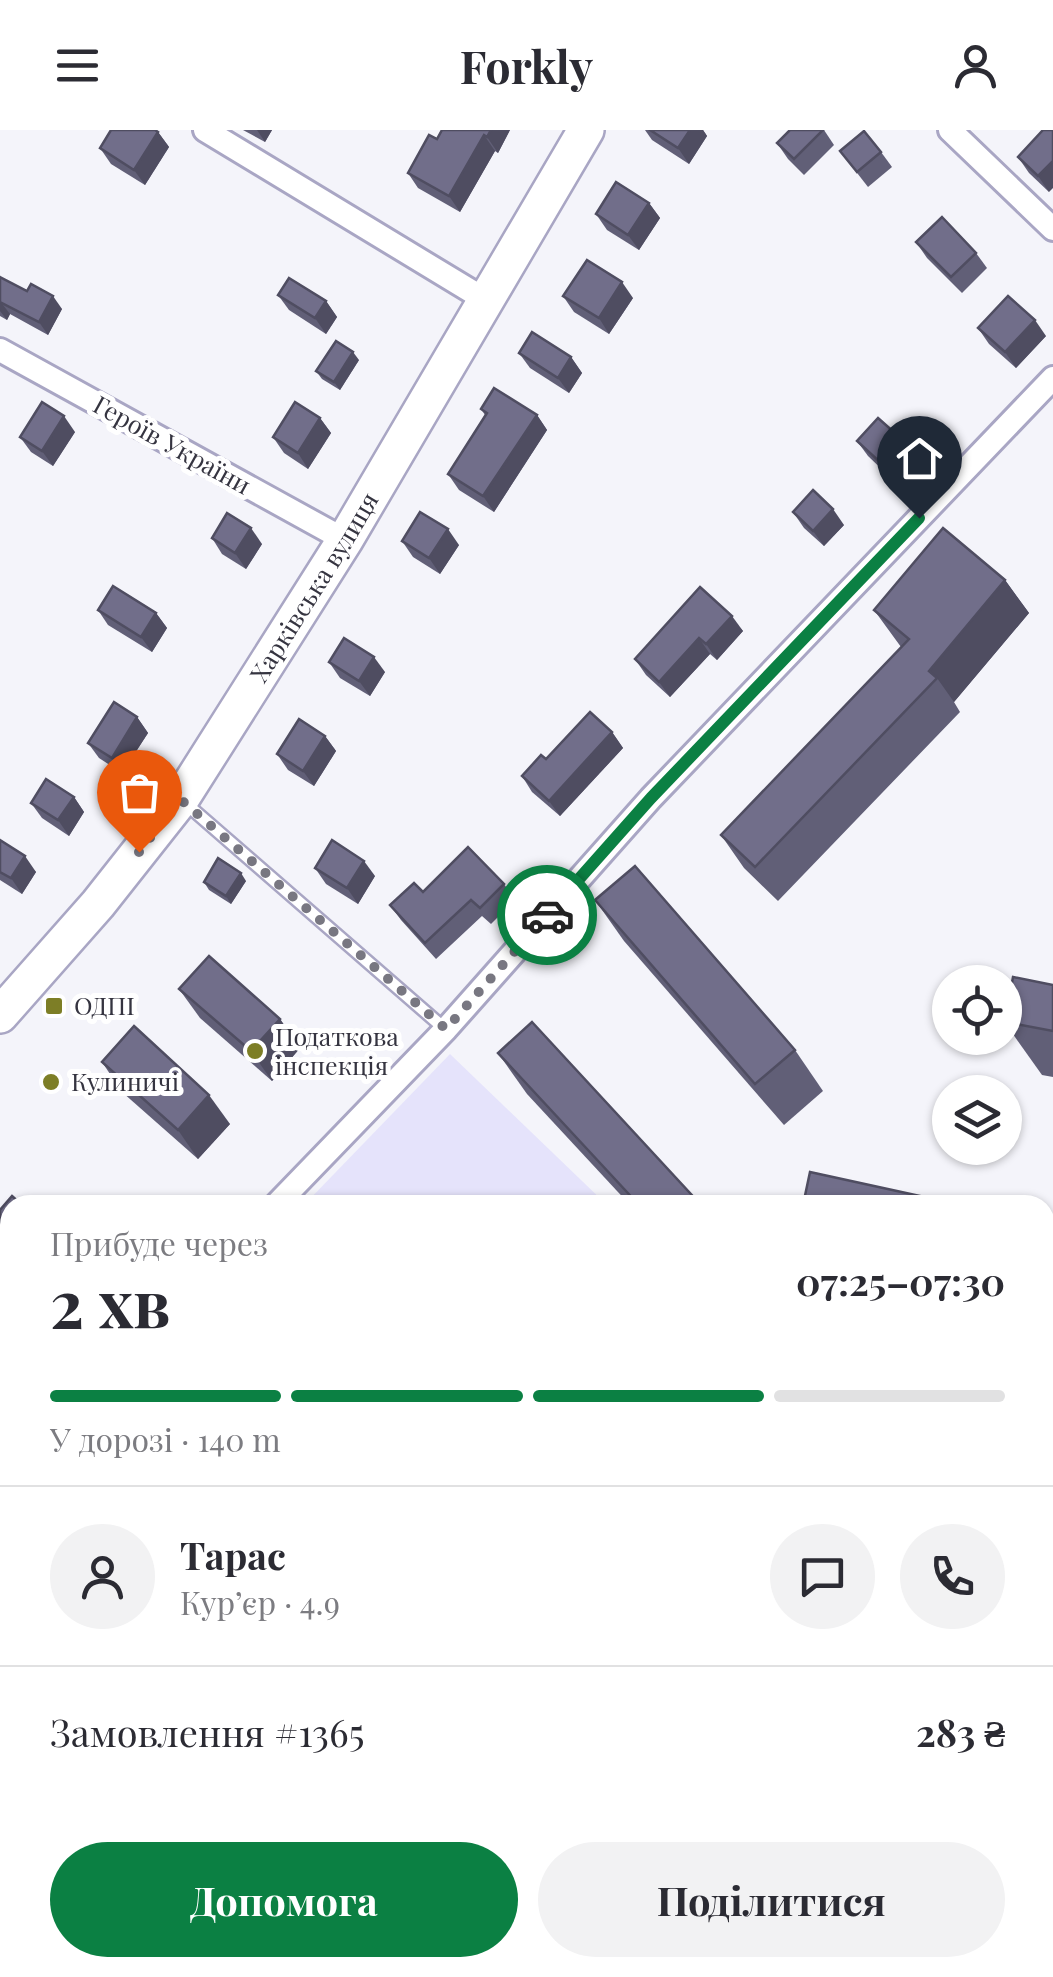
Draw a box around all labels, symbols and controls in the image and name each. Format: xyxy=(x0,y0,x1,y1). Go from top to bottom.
text: Forkly xyxy=(460,35,593,95)
icon: menu xyxy=(50,38,105,93)
icon: person xyxy=(948,38,1003,93)
street label: Героїв України xyxy=(88,387,257,501)
pin xyxy=(877,416,962,519)
icon: home xyxy=(892,431,947,486)
street label: Харківська вулиця xyxy=(241,485,385,688)
pin xyxy=(97,750,182,853)
icon: bag xyxy=(112,765,167,820)
courier xyxy=(497,865,597,965)
icon: car xyxy=(520,888,575,943)
map controls xyxy=(932,965,1022,1165)
button: locate xyxy=(932,965,1022,1055)
place label: ОДПІ xyxy=(74,988,135,1021)
marker: ОДПІ xyxy=(43,995,65,1017)
place label: Податкова інспекція xyxy=(275,1019,399,1081)
marker: Податкова інспекція xyxy=(244,1040,266,1062)
place label: Кулиничі xyxy=(71,1064,179,1097)
marker: Кулиничі xyxy=(40,1071,62,1093)
button: layers xyxy=(932,1075,1022,1165)
text: Прибуде через xyxy=(50,1221,268,1264)
text: 07:25–07:30 xyxy=(796,1255,1005,1306)
text: 2 хв xyxy=(50,1258,171,1344)
text: У дорозі · 140 m xyxy=(50,1417,281,1460)
button: person xyxy=(50,1524,155,1629)
button: chat xyxy=(770,1524,875,1629)
button: phone xyxy=(900,1524,1005,1629)
text: Тарас xyxy=(180,1529,286,1580)
text: Кур’єр · 4.9 xyxy=(180,1580,340,1623)
text: Замовлення #1365 xyxy=(50,1706,364,1757)
text: 283 ₴ xyxy=(916,1706,1005,1757)
button: Допомога xyxy=(50,1842,518,1957)
button: Поділитися xyxy=(538,1842,1005,1957)

